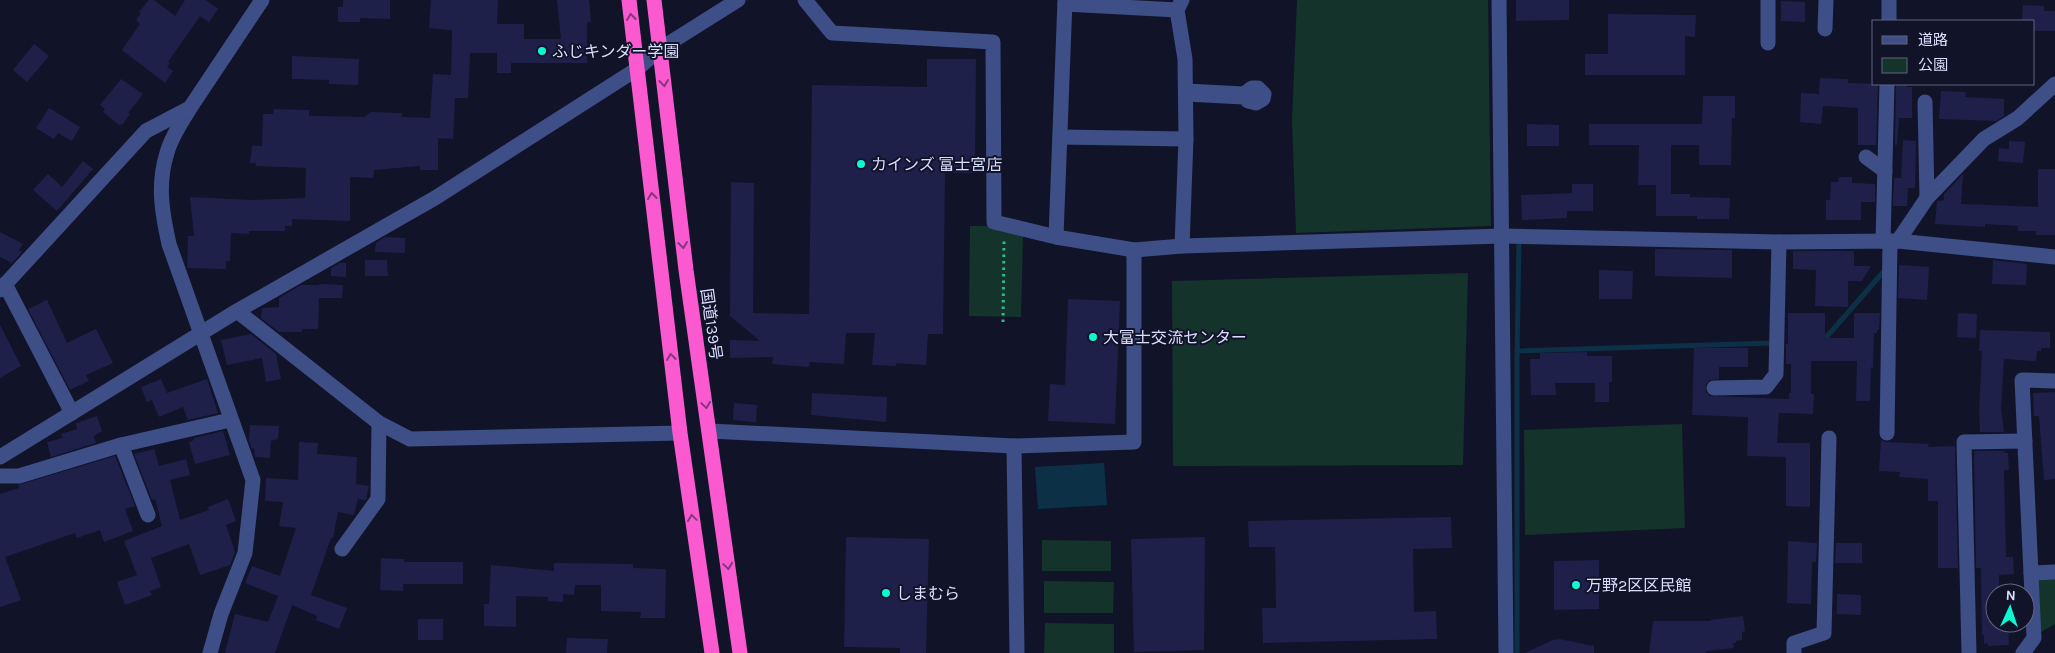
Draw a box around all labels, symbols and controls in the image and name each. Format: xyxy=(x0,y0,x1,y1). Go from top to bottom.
one-way arrow xyxy=(626,13,637,21)
legend xyxy=(1872,20,2035,85)
text: 道路 xyxy=(1918,31,1948,49)
place label: ふじキンダー学園 xyxy=(552,42,680,61)
marker: ふじキンダー学園 xyxy=(536,45,548,57)
text: 公園 xyxy=(1918,56,1948,74)
one-way arrow xyxy=(658,80,669,88)
place label: カインズ 富士宮店 xyxy=(871,155,1002,174)
marker: カインズ 富士宮店 xyxy=(855,158,867,170)
one-way arrow xyxy=(647,191,658,199)
one-way arrow xyxy=(677,241,688,249)
street label: 国道139号 xyxy=(697,287,726,361)
place label: 大富士交流センター xyxy=(1103,328,1247,347)
marker: 大富士交流センター xyxy=(1087,331,1099,343)
one-way arrow xyxy=(666,353,677,361)
one-way arrow xyxy=(700,402,711,410)
one-way arrow xyxy=(687,514,698,522)
one-way arrow xyxy=(723,562,733,571)
place label: 万野2区区民館 xyxy=(1586,576,1691,595)
marker: 万野2区区民館 xyxy=(1570,579,1582,591)
north arrow xyxy=(1985,583,2035,633)
place label: しまむら xyxy=(896,584,960,603)
marker: しまむら xyxy=(880,587,892,599)
text: N xyxy=(2005,587,2016,604)

